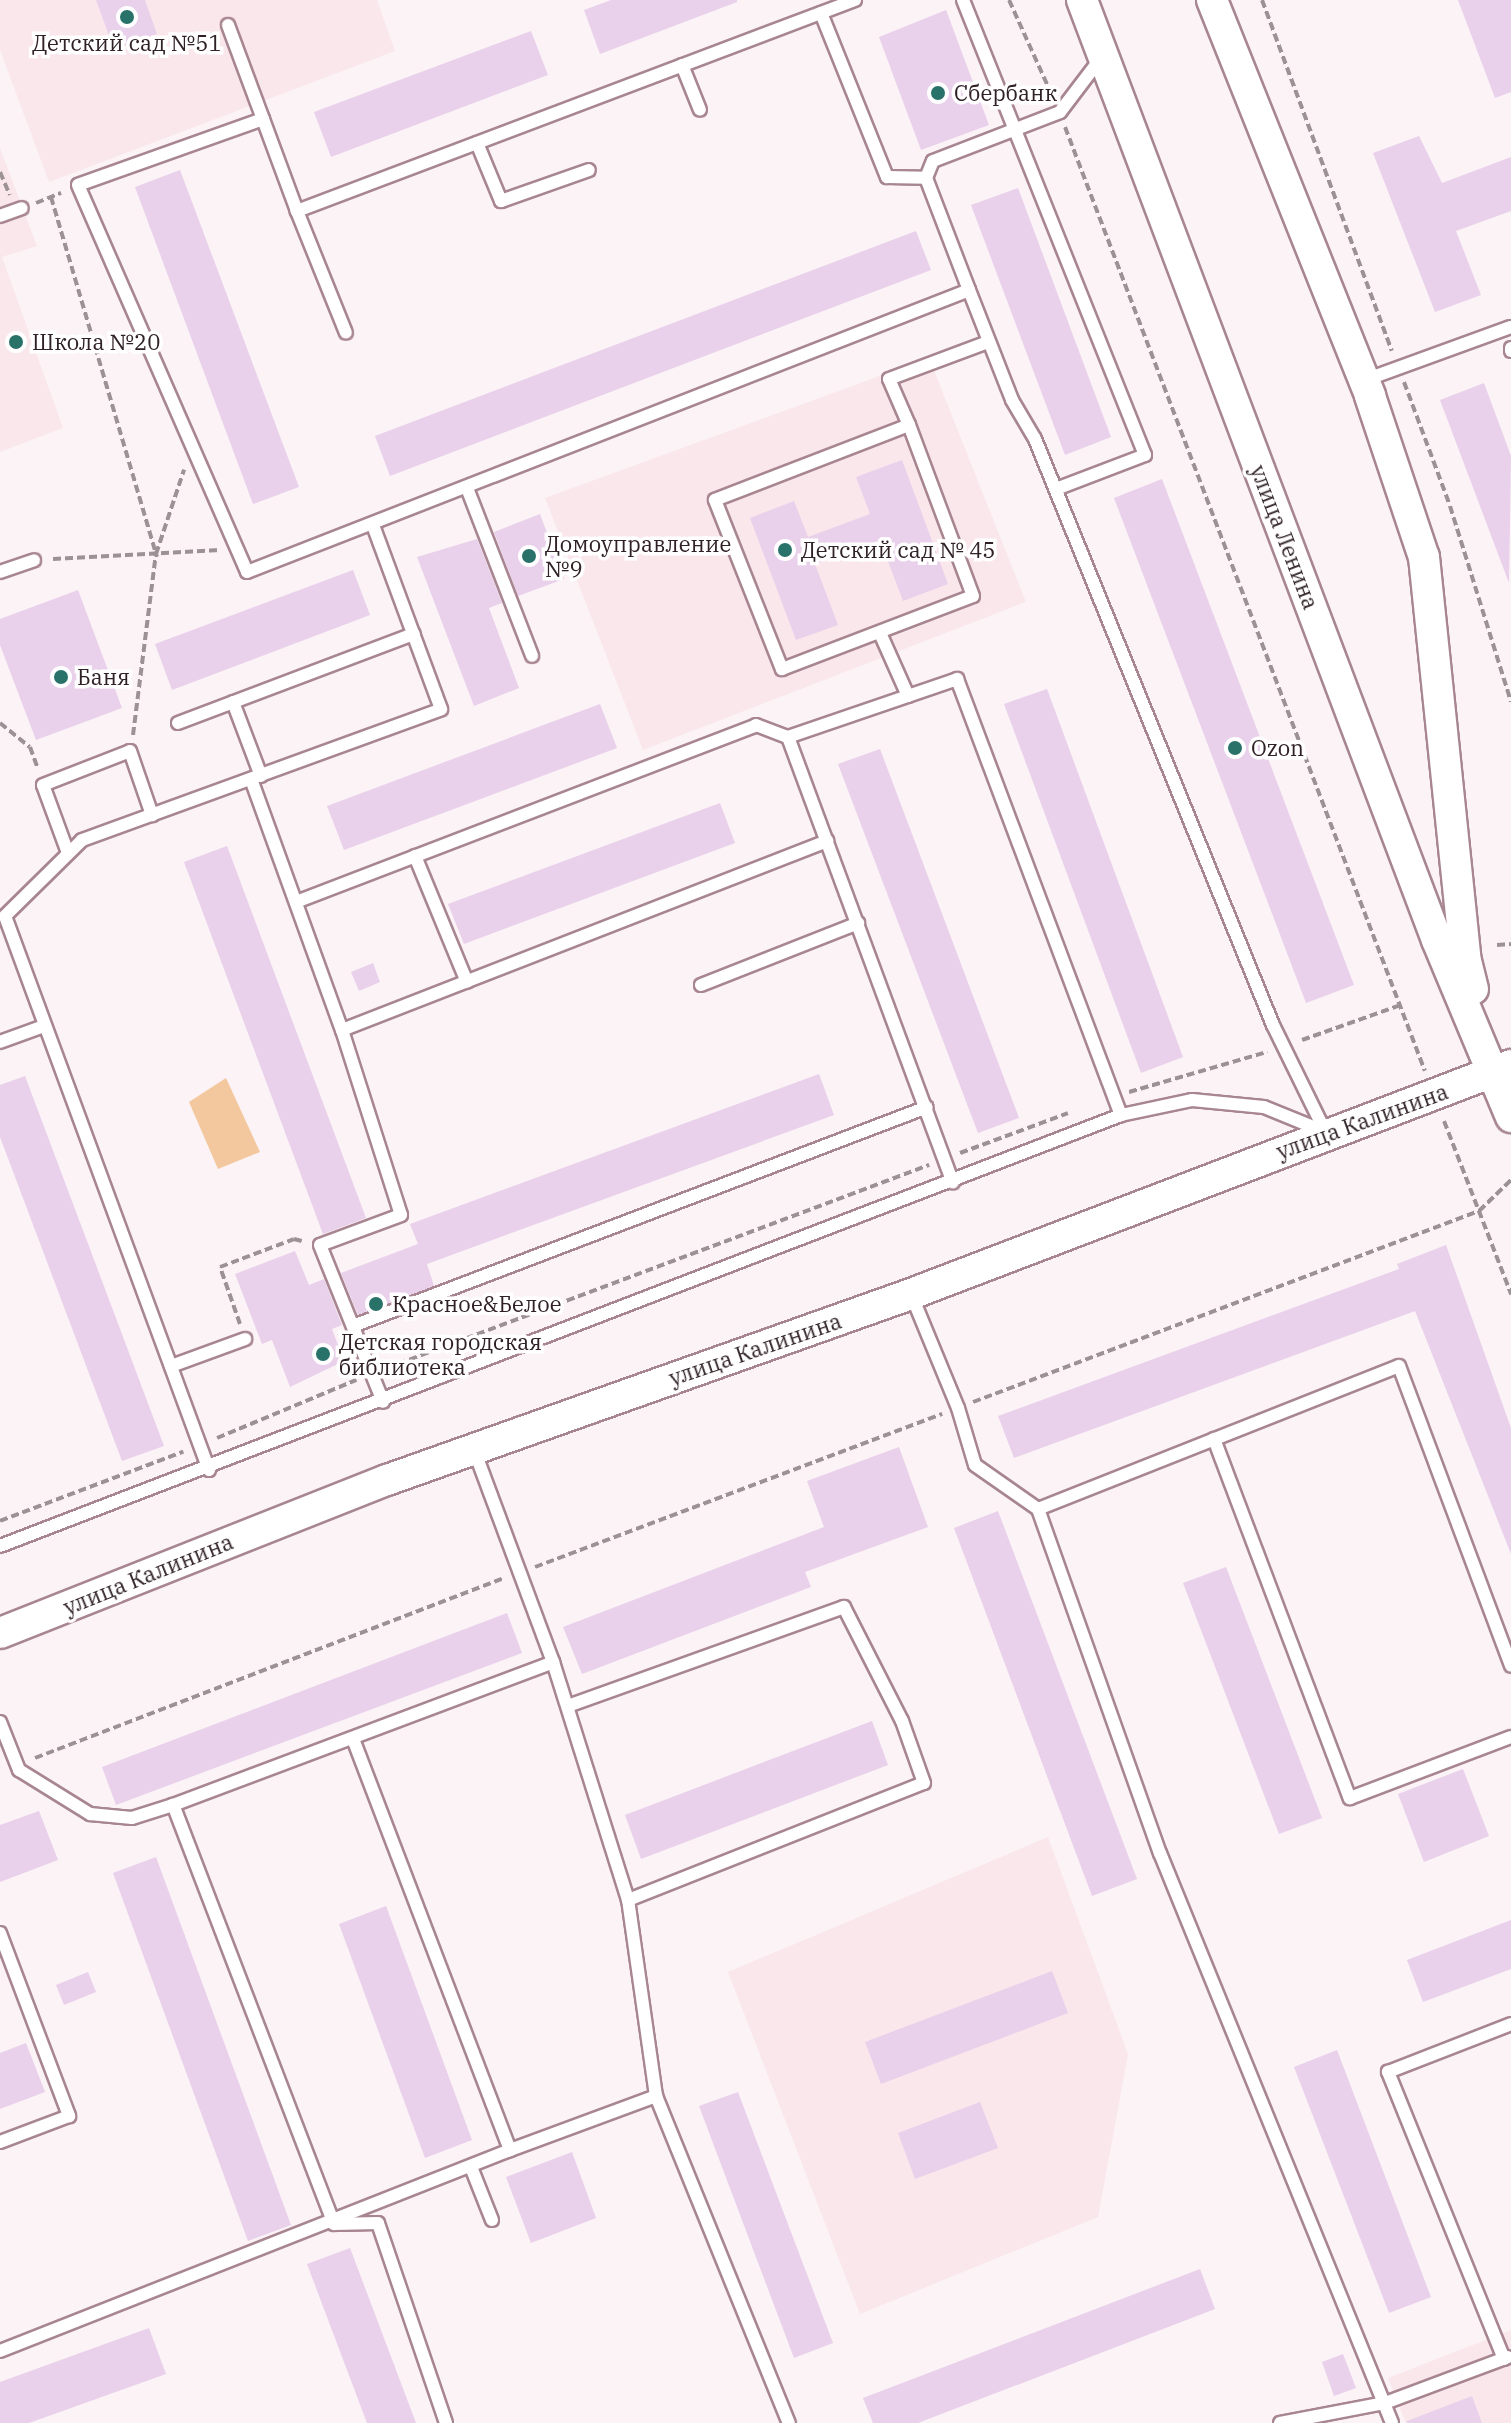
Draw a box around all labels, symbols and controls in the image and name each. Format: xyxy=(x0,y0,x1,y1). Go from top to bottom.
marker: Детский сад №51 xyxy=(118,8,136,26)
place label: Детский сад №51 xyxy=(32,30,222,56)
place label: Сбербанк xyxy=(954,80,1057,106)
marker: Сбербанк xyxy=(929,84,947,102)
place label: Школа №20 xyxy=(32,329,161,355)
marker: Школа №20 xyxy=(7,333,25,351)
street label: улица Ленина xyxy=(1245,461,1325,613)
place label: Домоуправление №9 xyxy=(545,530,731,582)
place label: Детский сад № 45 xyxy=(801,537,996,563)
marker: Детский сад № 45 xyxy=(776,541,794,559)
marker: Домоуправление №9 xyxy=(520,547,538,565)
place label: Баня xyxy=(77,664,130,690)
marker: Баня xyxy=(52,668,70,686)
place label: Ozon xyxy=(1251,735,1304,761)
marker: Ozon xyxy=(1226,739,1244,757)
street label: улица Калинина xyxy=(1273,1078,1451,1164)
place label: Красное&Белое xyxy=(392,1291,562,1317)
marker: Красное&Белое xyxy=(367,1295,385,1313)
street label: улица Калинина xyxy=(665,1307,845,1391)
place label: Детская городская библиотека xyxy=(339,1328,542,1380)
marker: Детская городская библиотека xyxy=(314,1345,332,1363)
street label: улица Калинина xyxy=(59,1528,237,1620)

